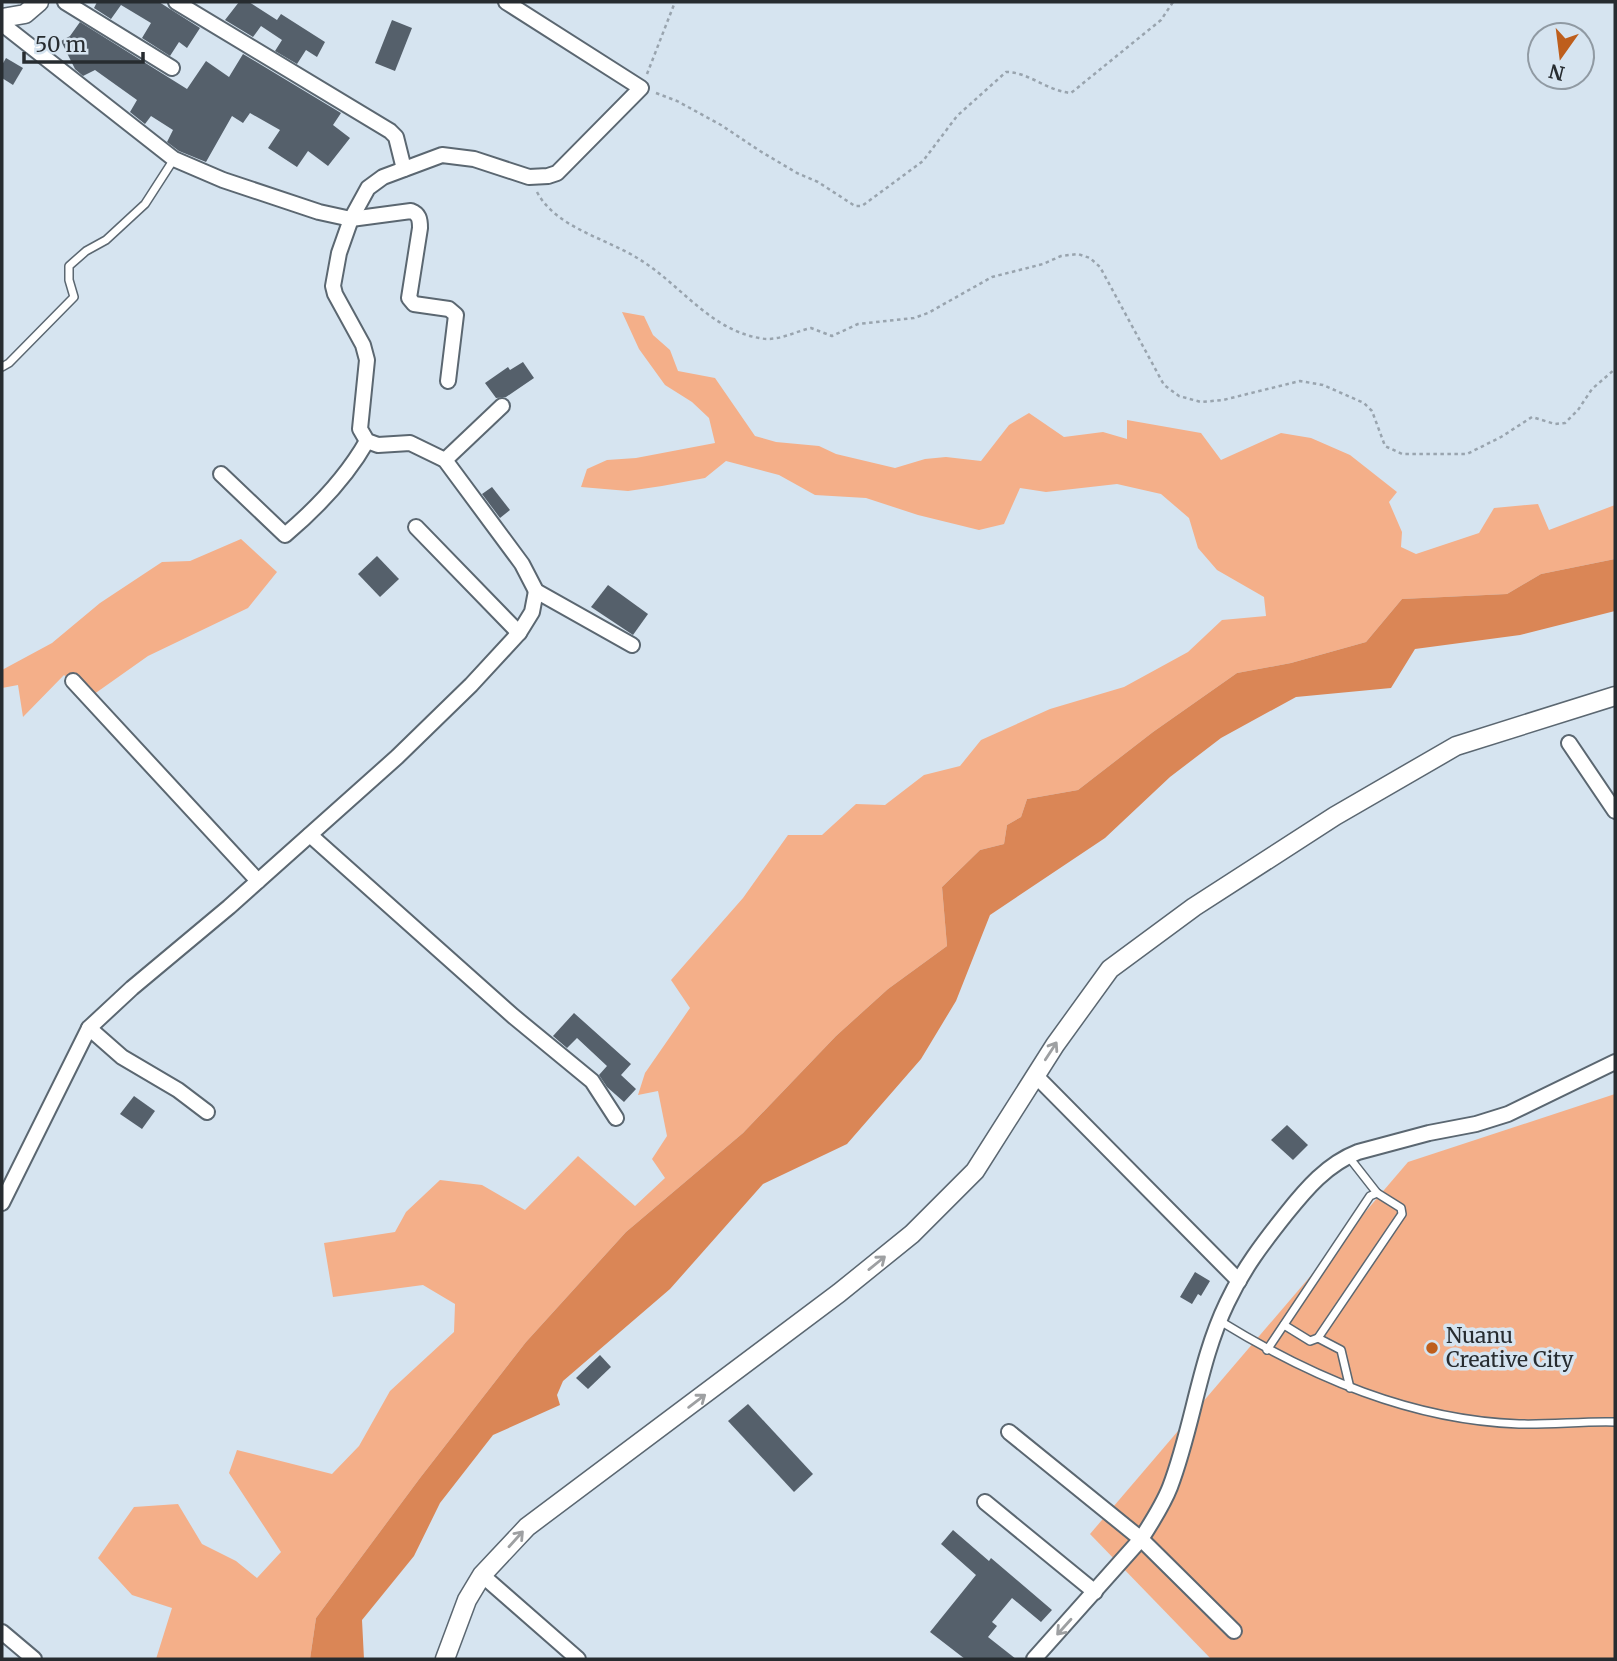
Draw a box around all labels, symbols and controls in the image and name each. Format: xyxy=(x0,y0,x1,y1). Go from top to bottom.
scale bar xyxy=(24,21,144,65)
north arrow xyxy=(1526,21,1596,91)
text: 50 m xyxy=(35,31,86,58)
text: N xyxy=(1547,59,1567,86)
one-way arrow xyxy=(1044,1042,1059,1061)
one-way arrow xyxy=(867,1255,885,1270)
place label: Nuanu Creative City xyxy=(1446,1322,1574,1373)
marker: Nuanu Creative City xyxy=(1424,1340,1440,1356)
one-way arrow xyxy=(687,1394,705,1409)
one-way arrow xyxy=(507,1531,524,1548)
one-way arrow xyxy=(1056,1618,1072,1636)

